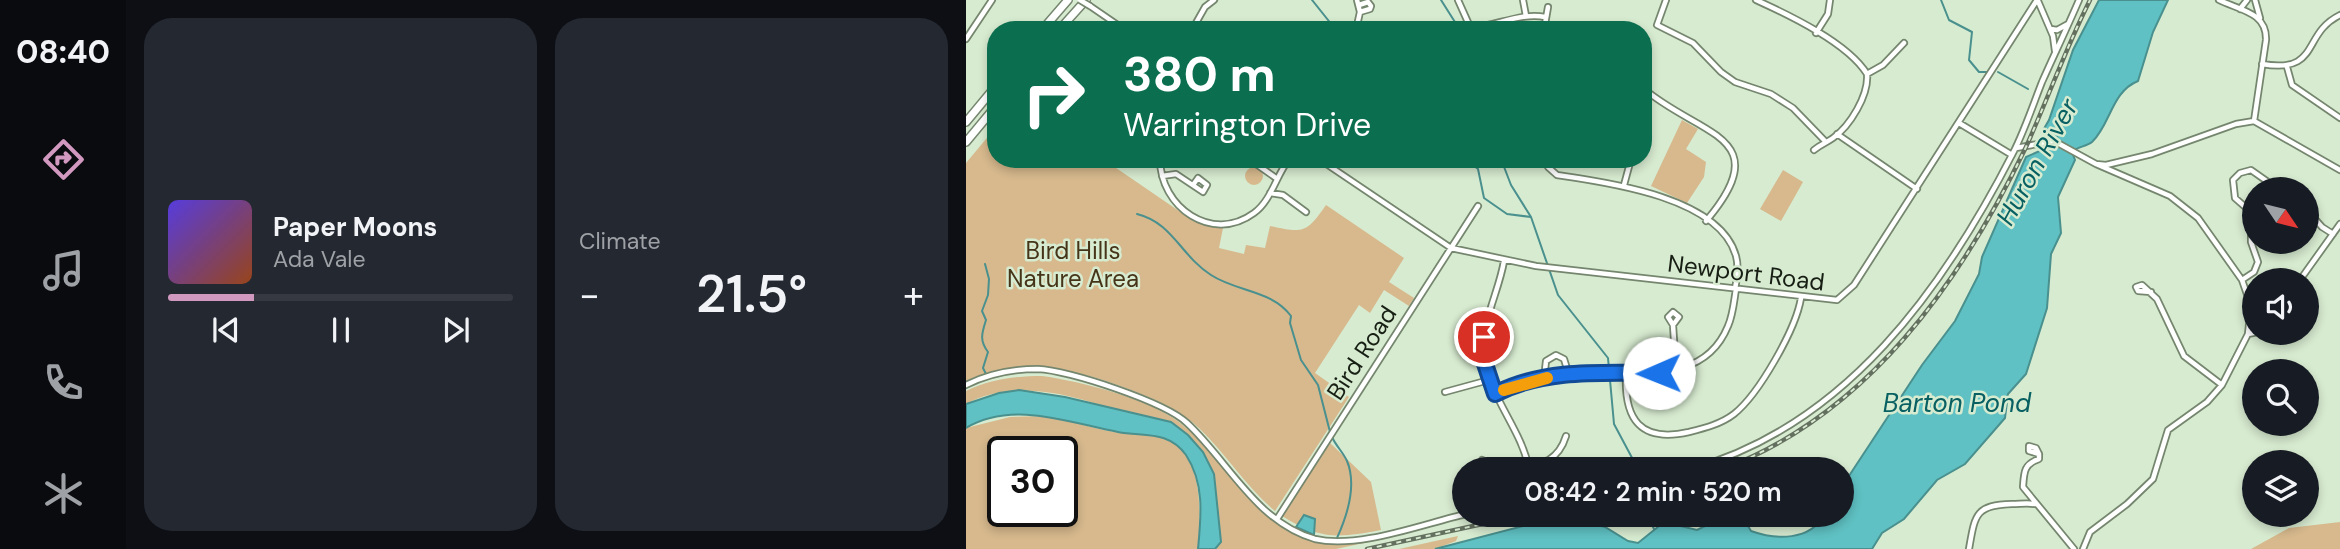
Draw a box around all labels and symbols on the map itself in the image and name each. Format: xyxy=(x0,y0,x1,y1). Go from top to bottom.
water label: Huron River xyxy=(1988,92,2086,231)
north arrow xyxy=(2242,177,2319,254)
park label: Bird Hills Nature Area xyxy=(1007,235,1139,294)
street label: Newport Road xyxy=(1666,248,1826,298)
street label: Bird Road xyxy=(1320,300,1403,406)
pin xyxy=(1454,307,1514,367)
position arrow xyxy=(1622,336,1696,410)
water label: Barton Pond xyxy=(1883,386,2032,420)
speed limit sign: 30 xyxy=(987,436,1078,527)

